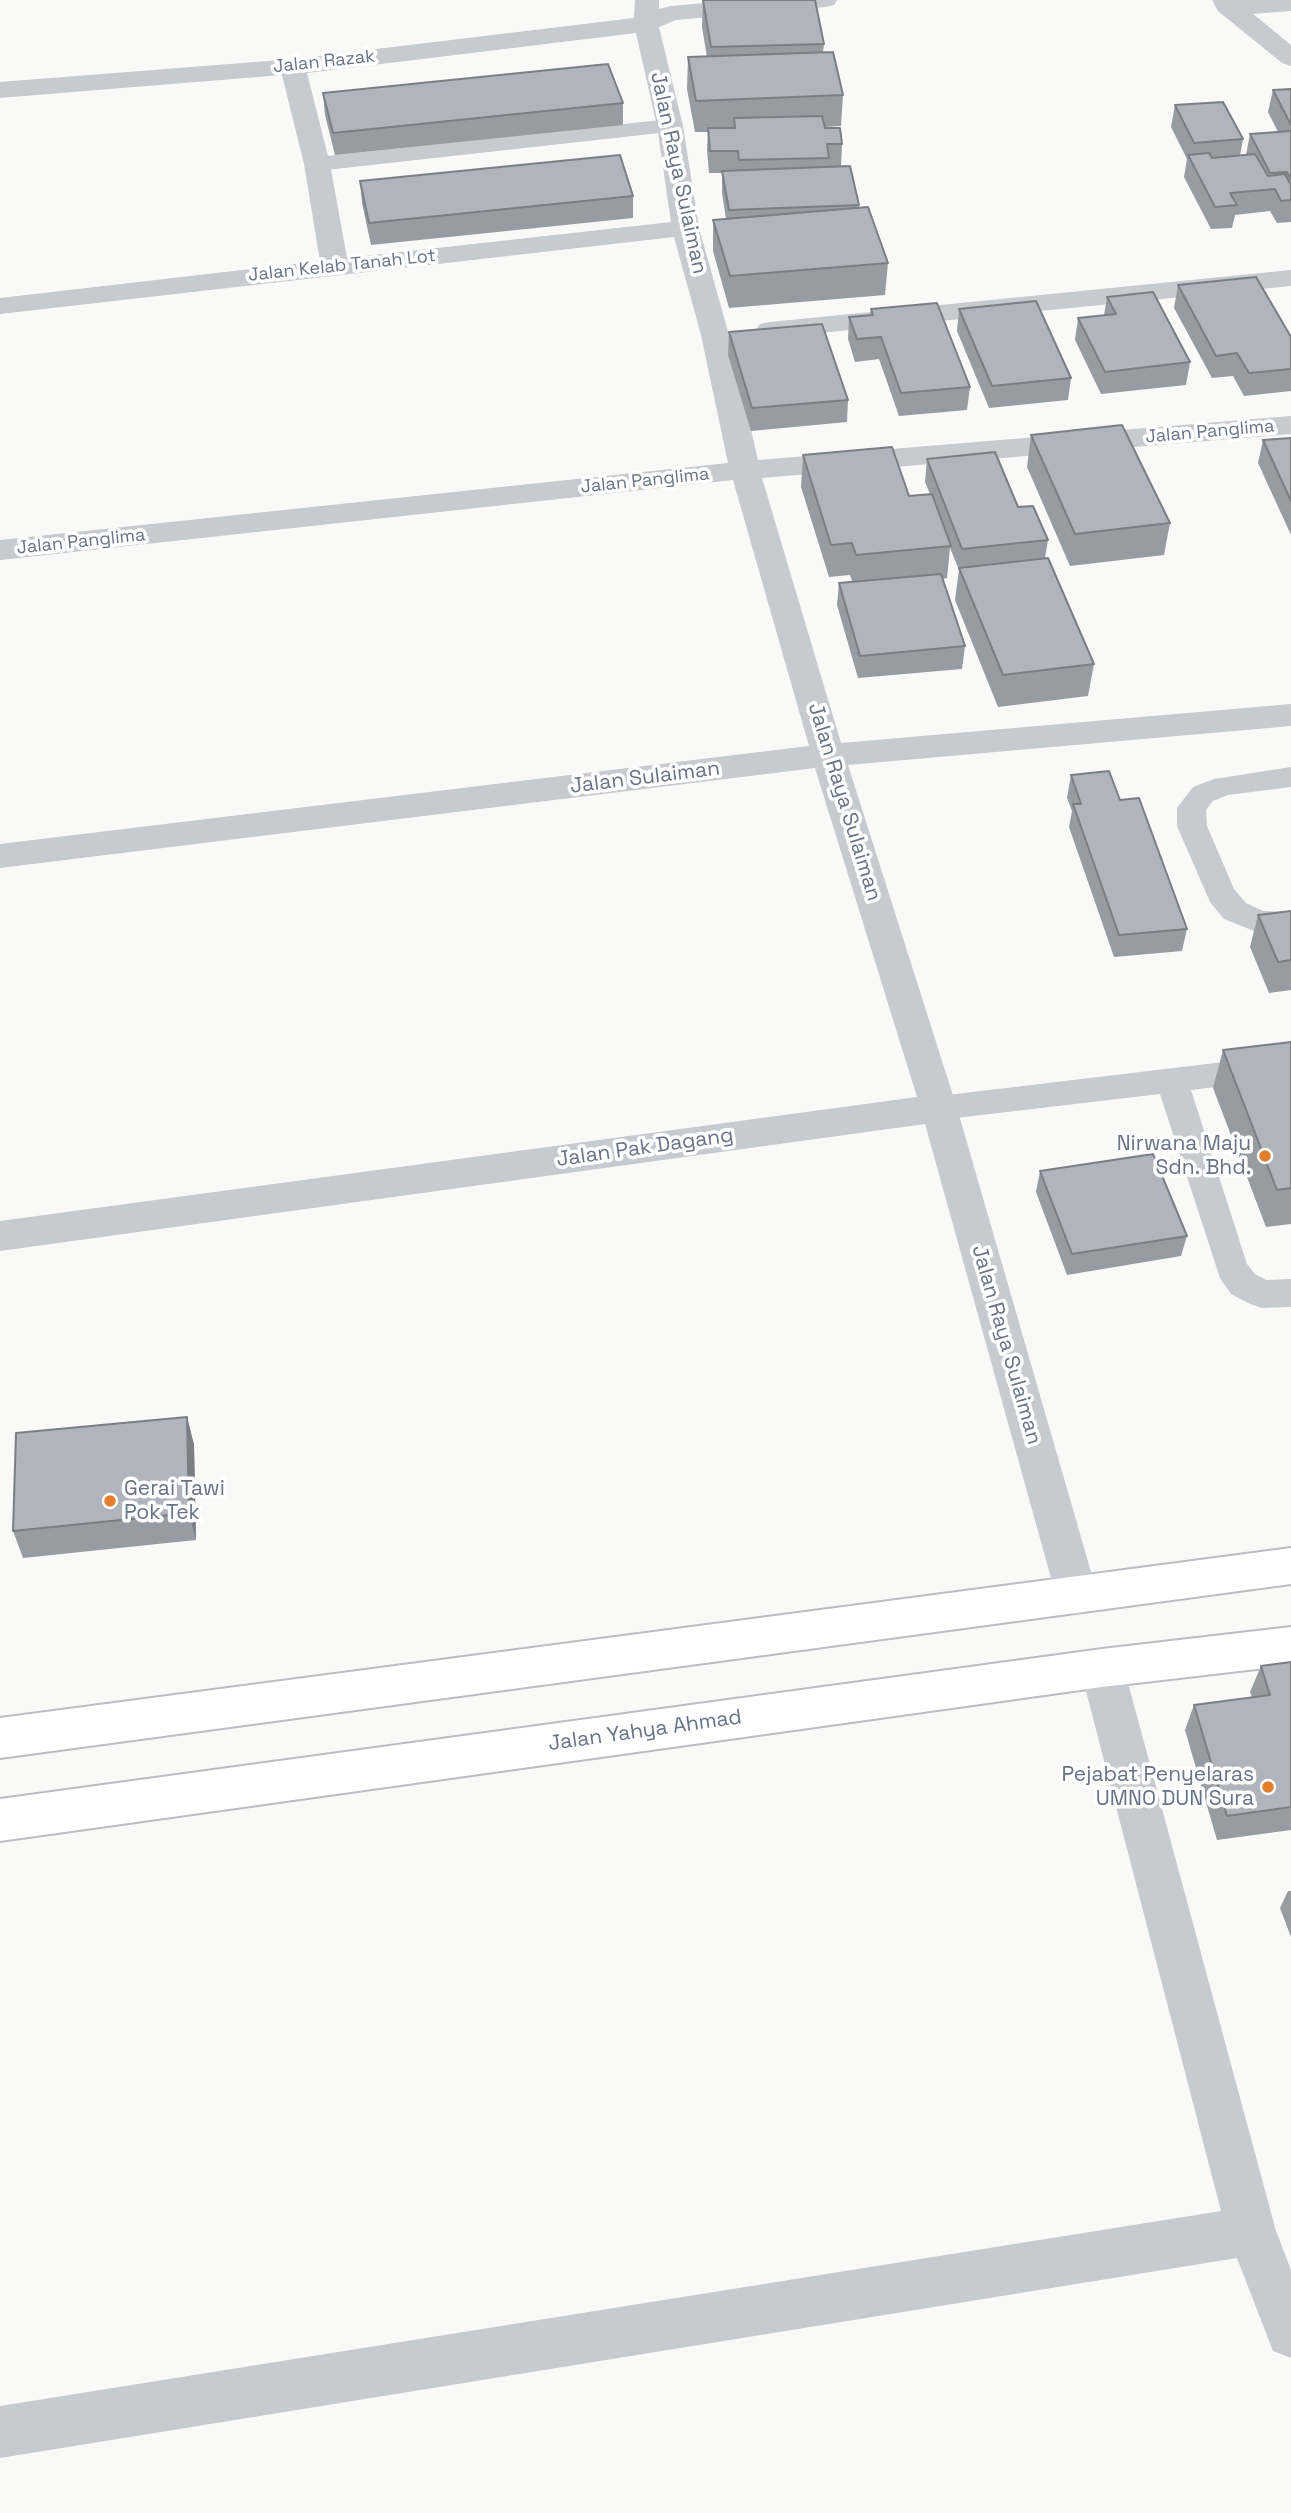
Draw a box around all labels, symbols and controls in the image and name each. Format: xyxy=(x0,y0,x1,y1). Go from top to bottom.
street label: Jalan Razak xyxy=(272,46,376,78)
street label: Jalan Raya Sulaiman xyxy=(644,70,712,276)
street label: Jalan Kelab Tanah Lot xyxy=(247,245,437,287)
street label: Jalan Panglima xyxy=(1145,416,1275,448)
street label: Jalan Panglima xyxy=(580,464,710,498)
street label: Jalan Panglima xyxy=(16,525,146,559)
street label: Jalan Raya Sulaiman xyxy=(802,700,886,904)
street label: Jalan Sulaiman xyxy=(569,756,721,800)
street label: Jalan Pak Dagang xyxy=(555,1123,735,1173)
place label: Nirwana Maju Sdn. Bhd. xyxy=(1117,1131,1251,1181)
marker: Nirwana Maju Sdn. Bhd. xyxy=(1257,1148,1273,1164)
street label: Jalan Raya Sulaiman xyxy=(965,1243,1047,1447)
place label: Gerai Tawi Pok Tek xyxy=(124,1476,225,1526)
marker: Gerai Tawi Pok Tek xyxy=(102,1493,118,1509)
street label: Jalan Yahya Ahmad xyxy=(547,1705,743,1757)
place label: Pejabat Penyelaras UMNO DUN Sura xyxy=(1061,1762,1254,1812)
marker: Pejabat Penyelaras UMNO DUN Sura xyxy=(1260,1779,1276,1795)

